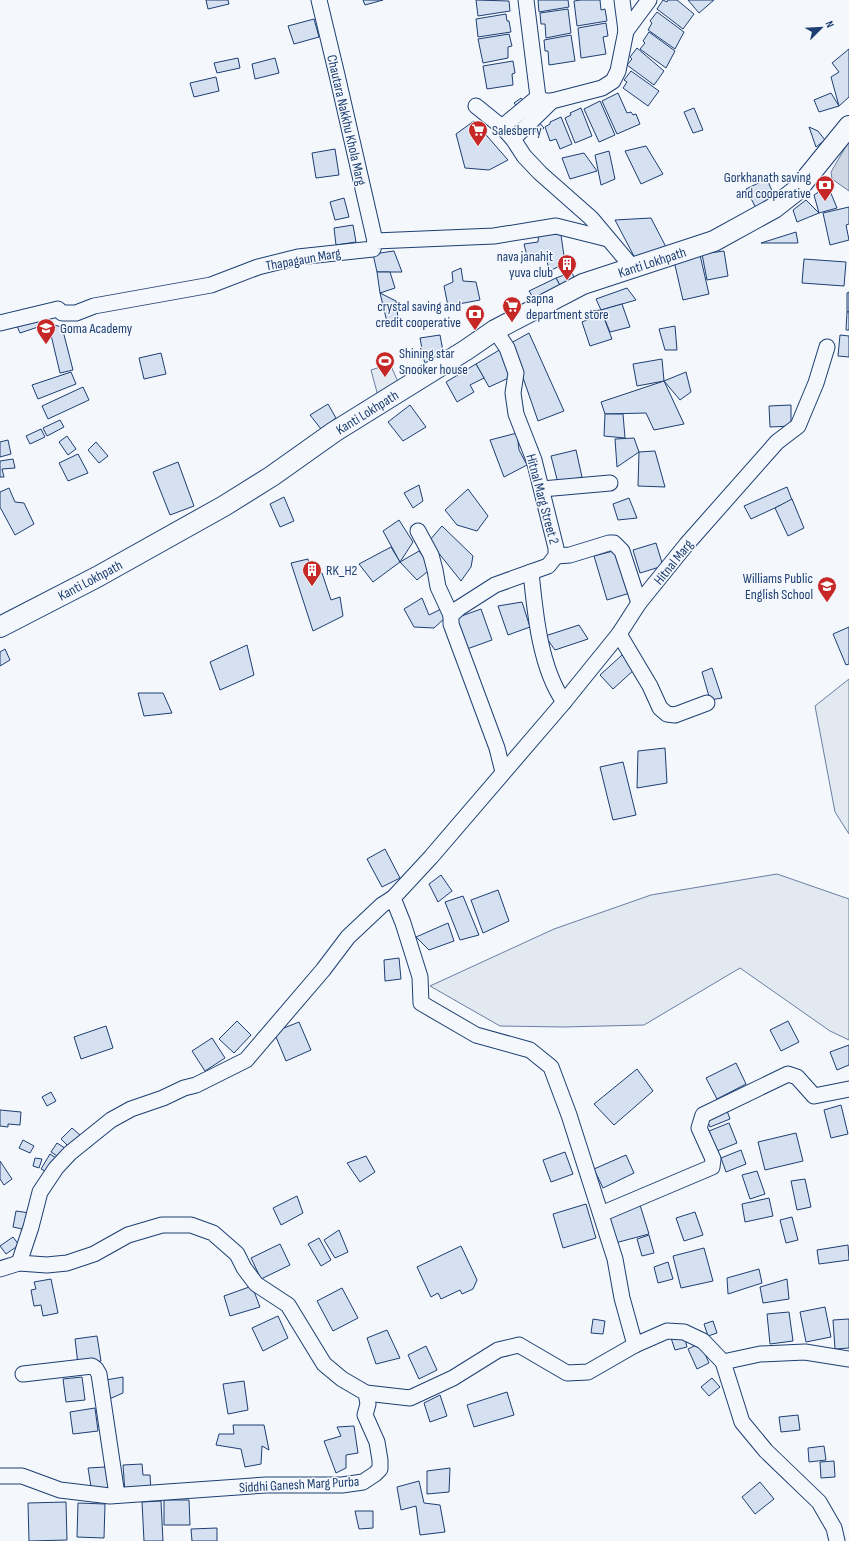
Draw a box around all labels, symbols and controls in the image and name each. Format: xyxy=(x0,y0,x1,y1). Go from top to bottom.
north arrow xyxy=(801,8,841,48)
text: N xyxy=(823,19,837,30)
street label: Chautara Nakkhu Khola Marg xyxy=(323,53,370,188)
supermarket icon: Salesberry xyxy=(467,119,489,147)
place label: Salesberry xyxy=(492,122,542,139)
place label: Gorkhanath saving and cooperative xyxy=(724,169,811,202)
bank icon: Gorkhanath saving and cooperative xyxy=(814,174,836,202)
street label: Thapagaun Marg xyxy=(264,244,342,274)
street label: Kanti Lokhpath xyxy=(616,244,688,281)
place label: nava janahit yuva club xyxy=(497,248,553,281)
building icon: nava janahit yuva club xyxy=(556,253,578,281)
place label: sapna department store xyxy=(526,290,609,323)
supermarket icon: sapna department store xyxy=(501,295,523,323)
place label: crystal saving and credit cooperative xyxy=(376,298,461,331)
bank icon: crystal saving and credit cooperative xyxy=(464,303,486,331)
school or university icon: Goma Academy xyxy=(35,317,57,345)
place label: Goma Academy xyxy=(60,320,133,337)
place label: Shining star Snooker house xyxy=(399,345,468,378)
sports icon: Shining star Snooker house xyxy=(374,350,396,378)
street label: Kanti Lokhpath xyxy=(333,387,402,438)
street label: Hitnal Marg Street 2 xyxy=(522,452,563,546)
street label: Hitnal Marg xyxy=(650,536,697,588)
street label: Kanti Lokhpath xyxy=(55,556,125,604)
building icon: RK_H2 xyxy=(301,559,323,587)
place label: RK_H2 xyxy=(326,562,358,579)
place label: Williams Public English School xyxy=(743,570,813,603)
school or university icon: Williams Public English School xyxy=(816,575,838,603)
street label: Siddhi Ganesh Marg Purba xyxy=(238,1473,360,1496)

